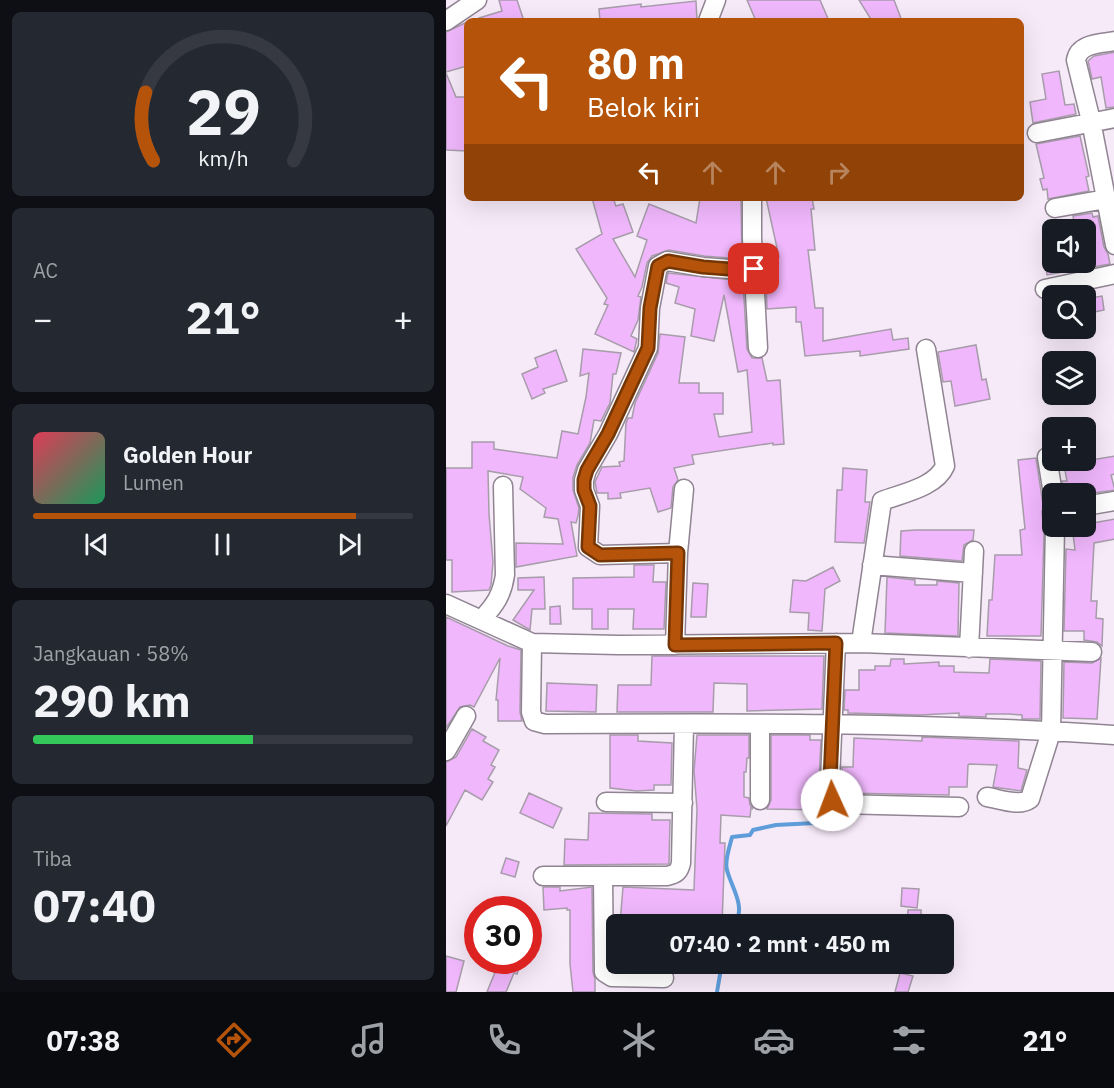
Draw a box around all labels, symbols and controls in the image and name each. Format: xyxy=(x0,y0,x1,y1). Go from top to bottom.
text: 80 m xyxy=(587,36,685,91)
icon: left xyxy=(488,42,566,120)
text: 29 xyxy=(186,71,260,152)
text: Belok kiri xyxy=(587,89,700,124)
text: km/h xyxy=(198,144,248,172)
icon: left xyxy=(633,156,666,189)
icon: ahead xyxy=(696,156,729,189)
icon: ahead xyxy=(759,156,792,189)
icon: right xyxy=(822,156,855,189)
map controls xyxy=(1042,219,1096,537)
button: sound xyxy=(1042,219,1096,273)
pin xyxy=(728,243,779,294)
icon: arrive xyxy=(737,252,770,285)
text: AC xyxy=(33,257,58,284)
button: search xyxy=(1042,285,1096,339)
text: 21° xyxy=(185,288,261,346)
text: − xyxy=(33,297,53,340)
text: + xyxy=(393,297,413,340)
button: layers xyxy=(1042,351,1096,405)
button: + xyxy=(1042,417,1096,471)
text: Golden Hour xyxy=(123,440,252,469)
text: Lumen xyxy=(123,469,184,496)
button: − xyxy=(1042,483,1096,537)
icon: previous xyxy=(80,528,113,561)
icon: pause xyxy=(206,528,239,561)
icon: next xyxy=(333,528,366,561)
text: Jangkauan · 58% xyxy=(33,640,189,667)
text: 290 km xyxy=(33,671,191,729)
position arrow xyxy=(800,768,864,832)
text: Tiba xyxy=(33,845,72,872)
text: 07:40 xyxy=(33,876,156,934)
speed limit sign: 30 xyxy=(464,896,542,974)
text: 07:40 · 2 mnt · 450 m xyxy=(670,929,890,958)
icon: directions xyxy=(213,1019,255,1061)
icon: music xyxy=(348,1019,390,1061)
icon: phone xyxy=(483,1019,525,1061)
icon: climate xyxy=(618,1019,660,1061)
icon: car xyxy=(753,1019,795,1061)
icon: filters xyxy=(888,1019,930,1061)
text: 07:38 xyxy=(46,1023,120,1058)
text: 21° xyxy=(1022,1023,1067,1058)

